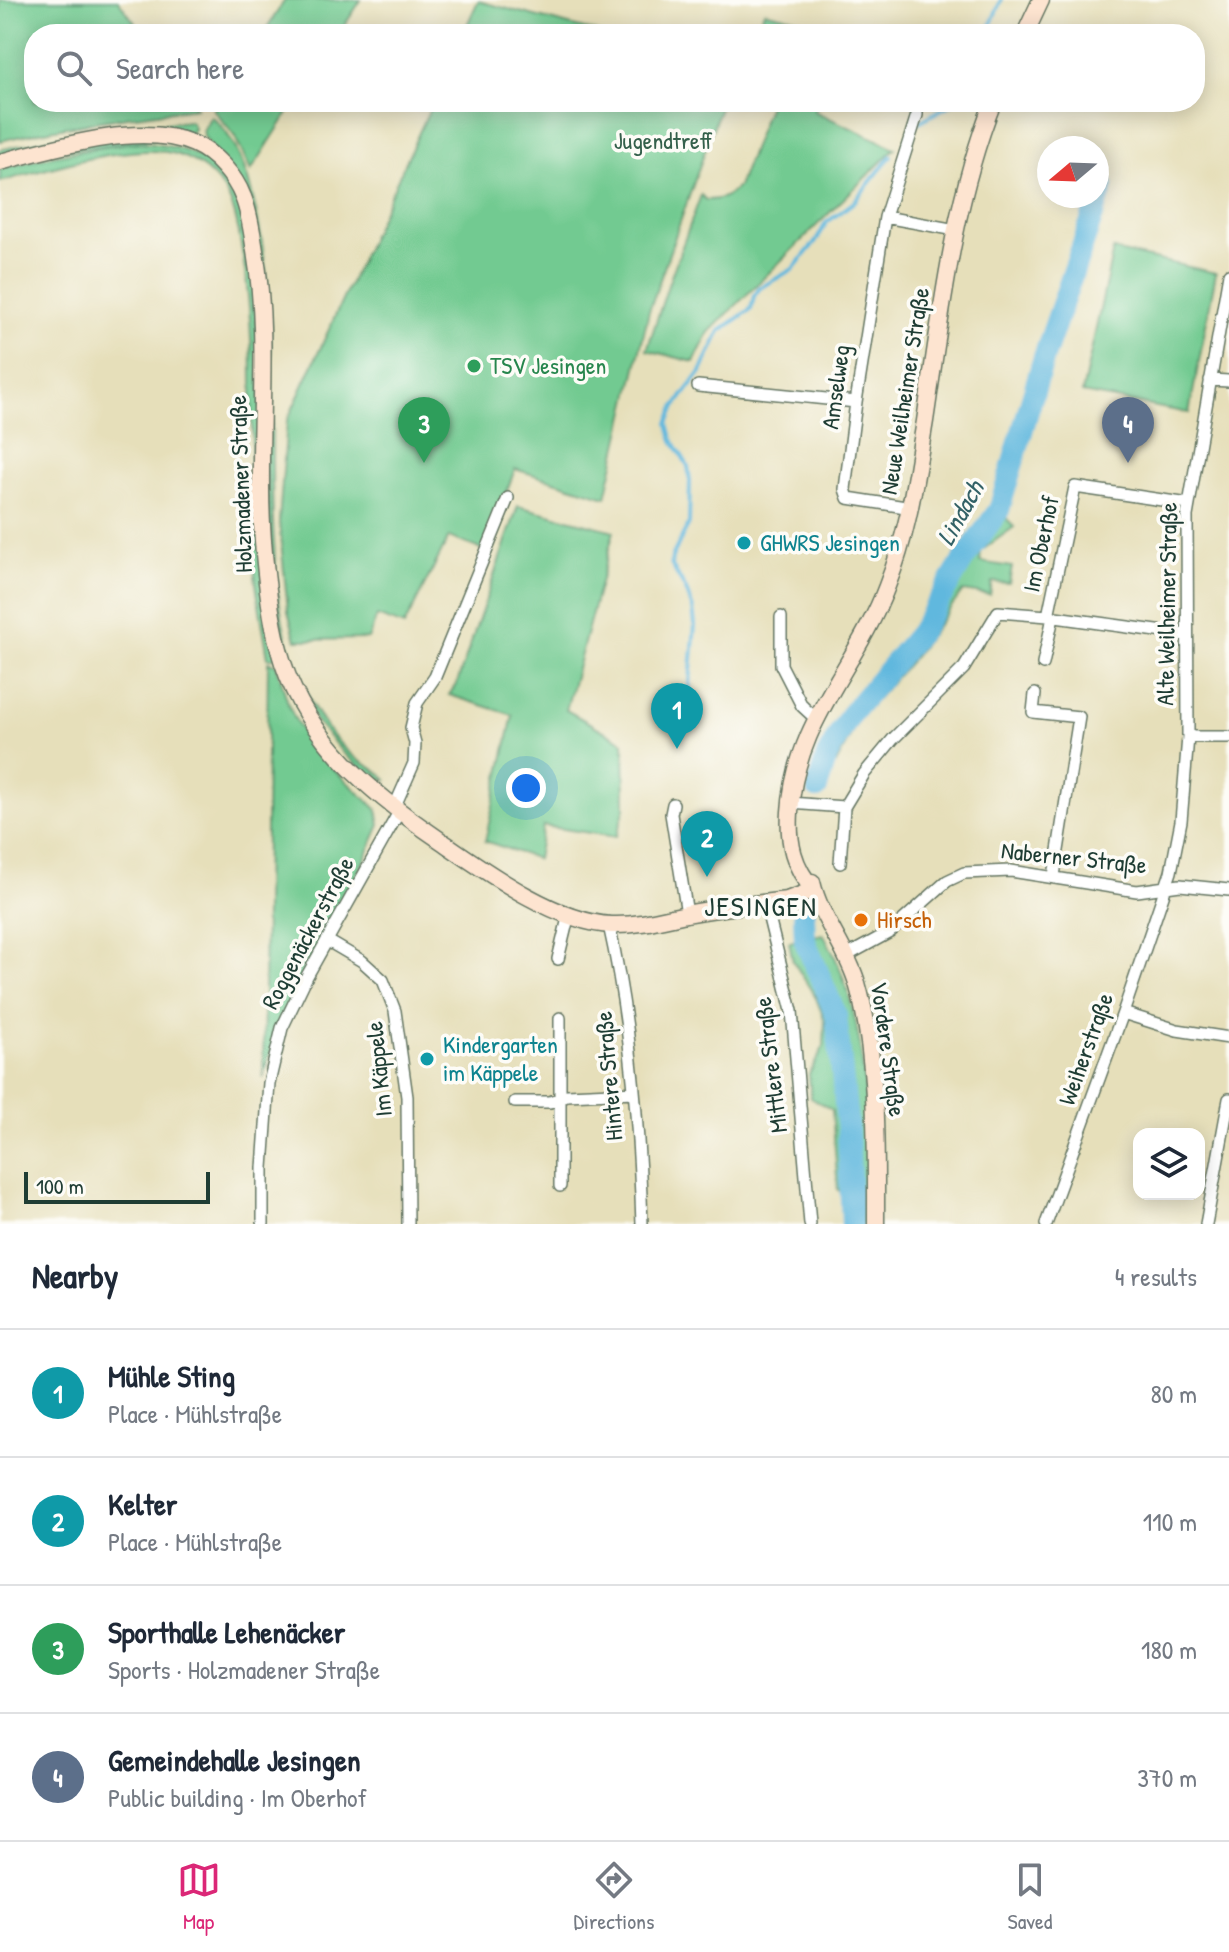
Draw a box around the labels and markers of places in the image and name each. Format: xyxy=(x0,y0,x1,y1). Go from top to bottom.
place label: TSV Jesingen xyxy=(490,349,606,381)
marker: TSV Jesingen xyxy=(465,357,483,375)
pin: 3 xyxy=(398,397,450,463)
pin: 4 xyxy=(1102,397,1154,463)
place label: GHWRS Jesingen xyxy=(760,526,900,558)
marker: GHWRS Jesingen xyxy=(735,534,753,552)
pin: 1 xyxy=(651,683,703,749)
pin: 2 xyxy=(681,811,733,877)
place label: Hirsch xyxy=(877,903,931,935)
marker: Hirsch xyxy=(852,911,870,929)
place label: Kindergarten im Käppele xyxy=(443,1028,558,1088)
marker: Kindergarten im Käppele xyxy=(418,1050,436,1068)

